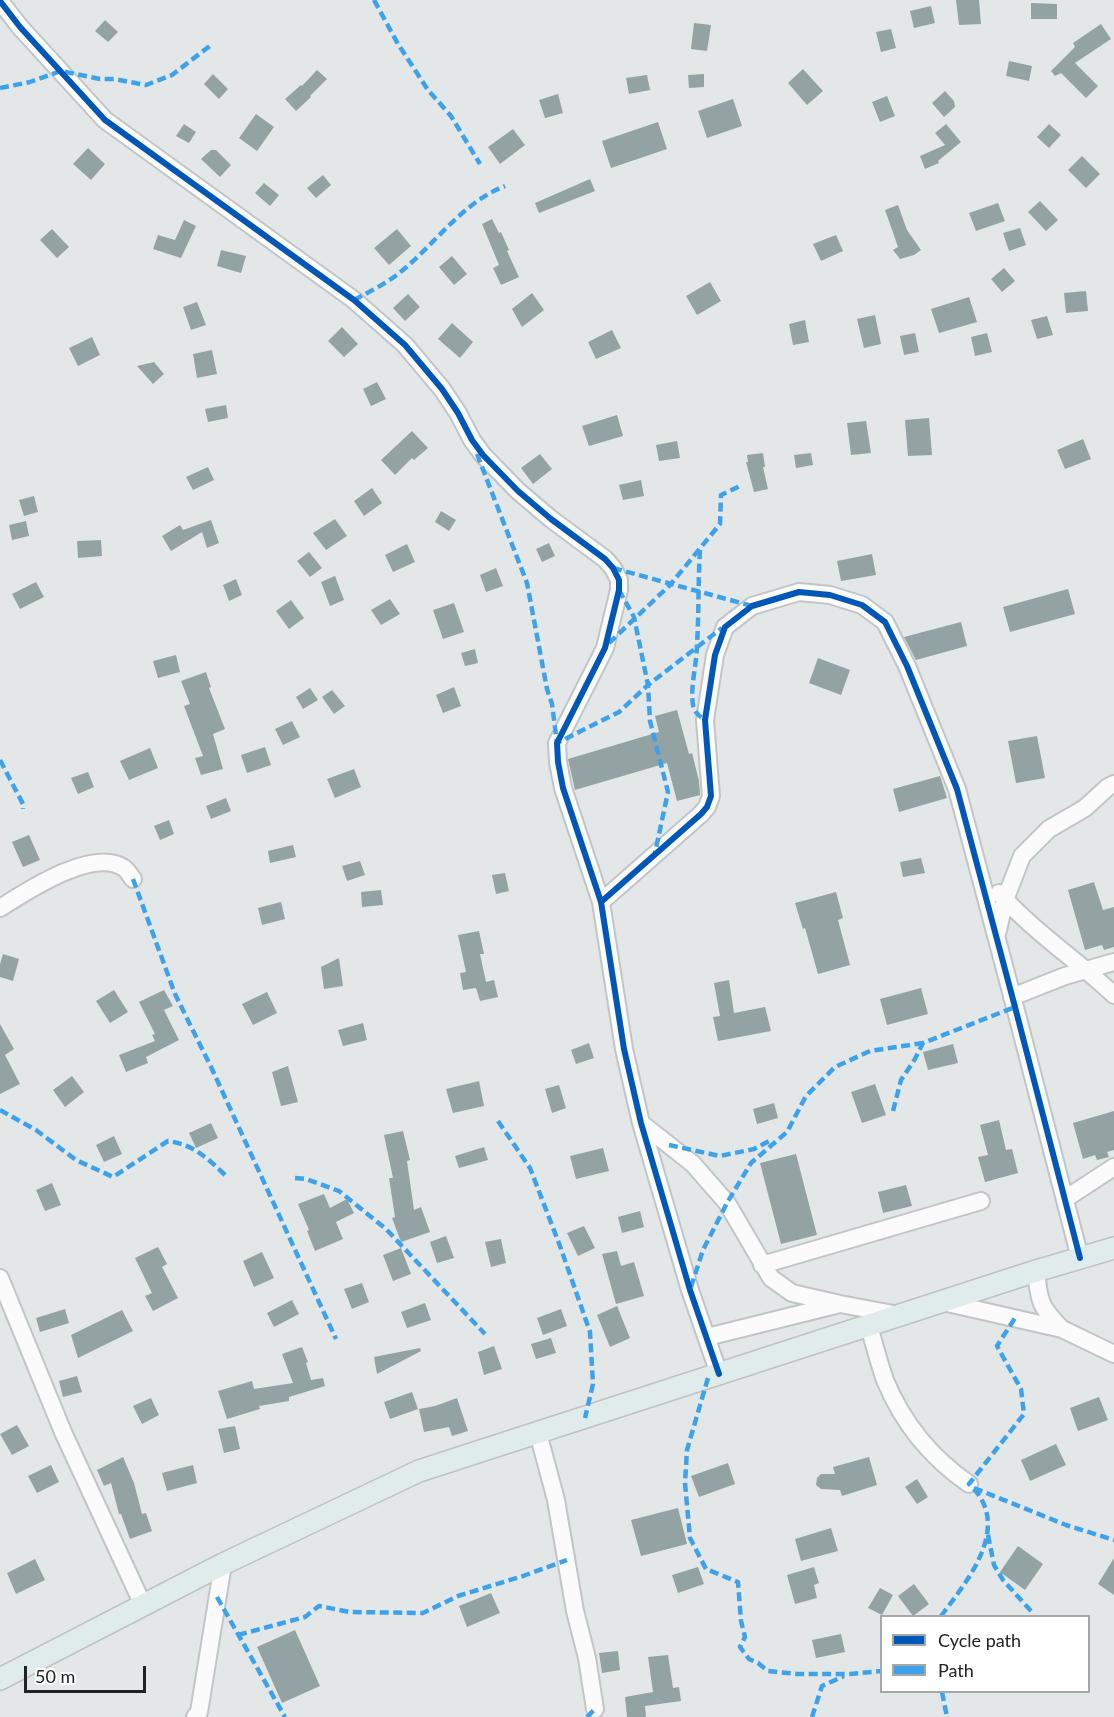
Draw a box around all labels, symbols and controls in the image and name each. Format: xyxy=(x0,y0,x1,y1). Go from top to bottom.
legend xyxy=(880,1615,1090,1693)
text: Cycle path xyxy=(938,1629,1021,1651)
scale bar xyxy=(27,1654,148,1692)
text: Path xyxy=(938,1659,974,1681)
text: 50 m xyxy=(35,1665,75,1687)

